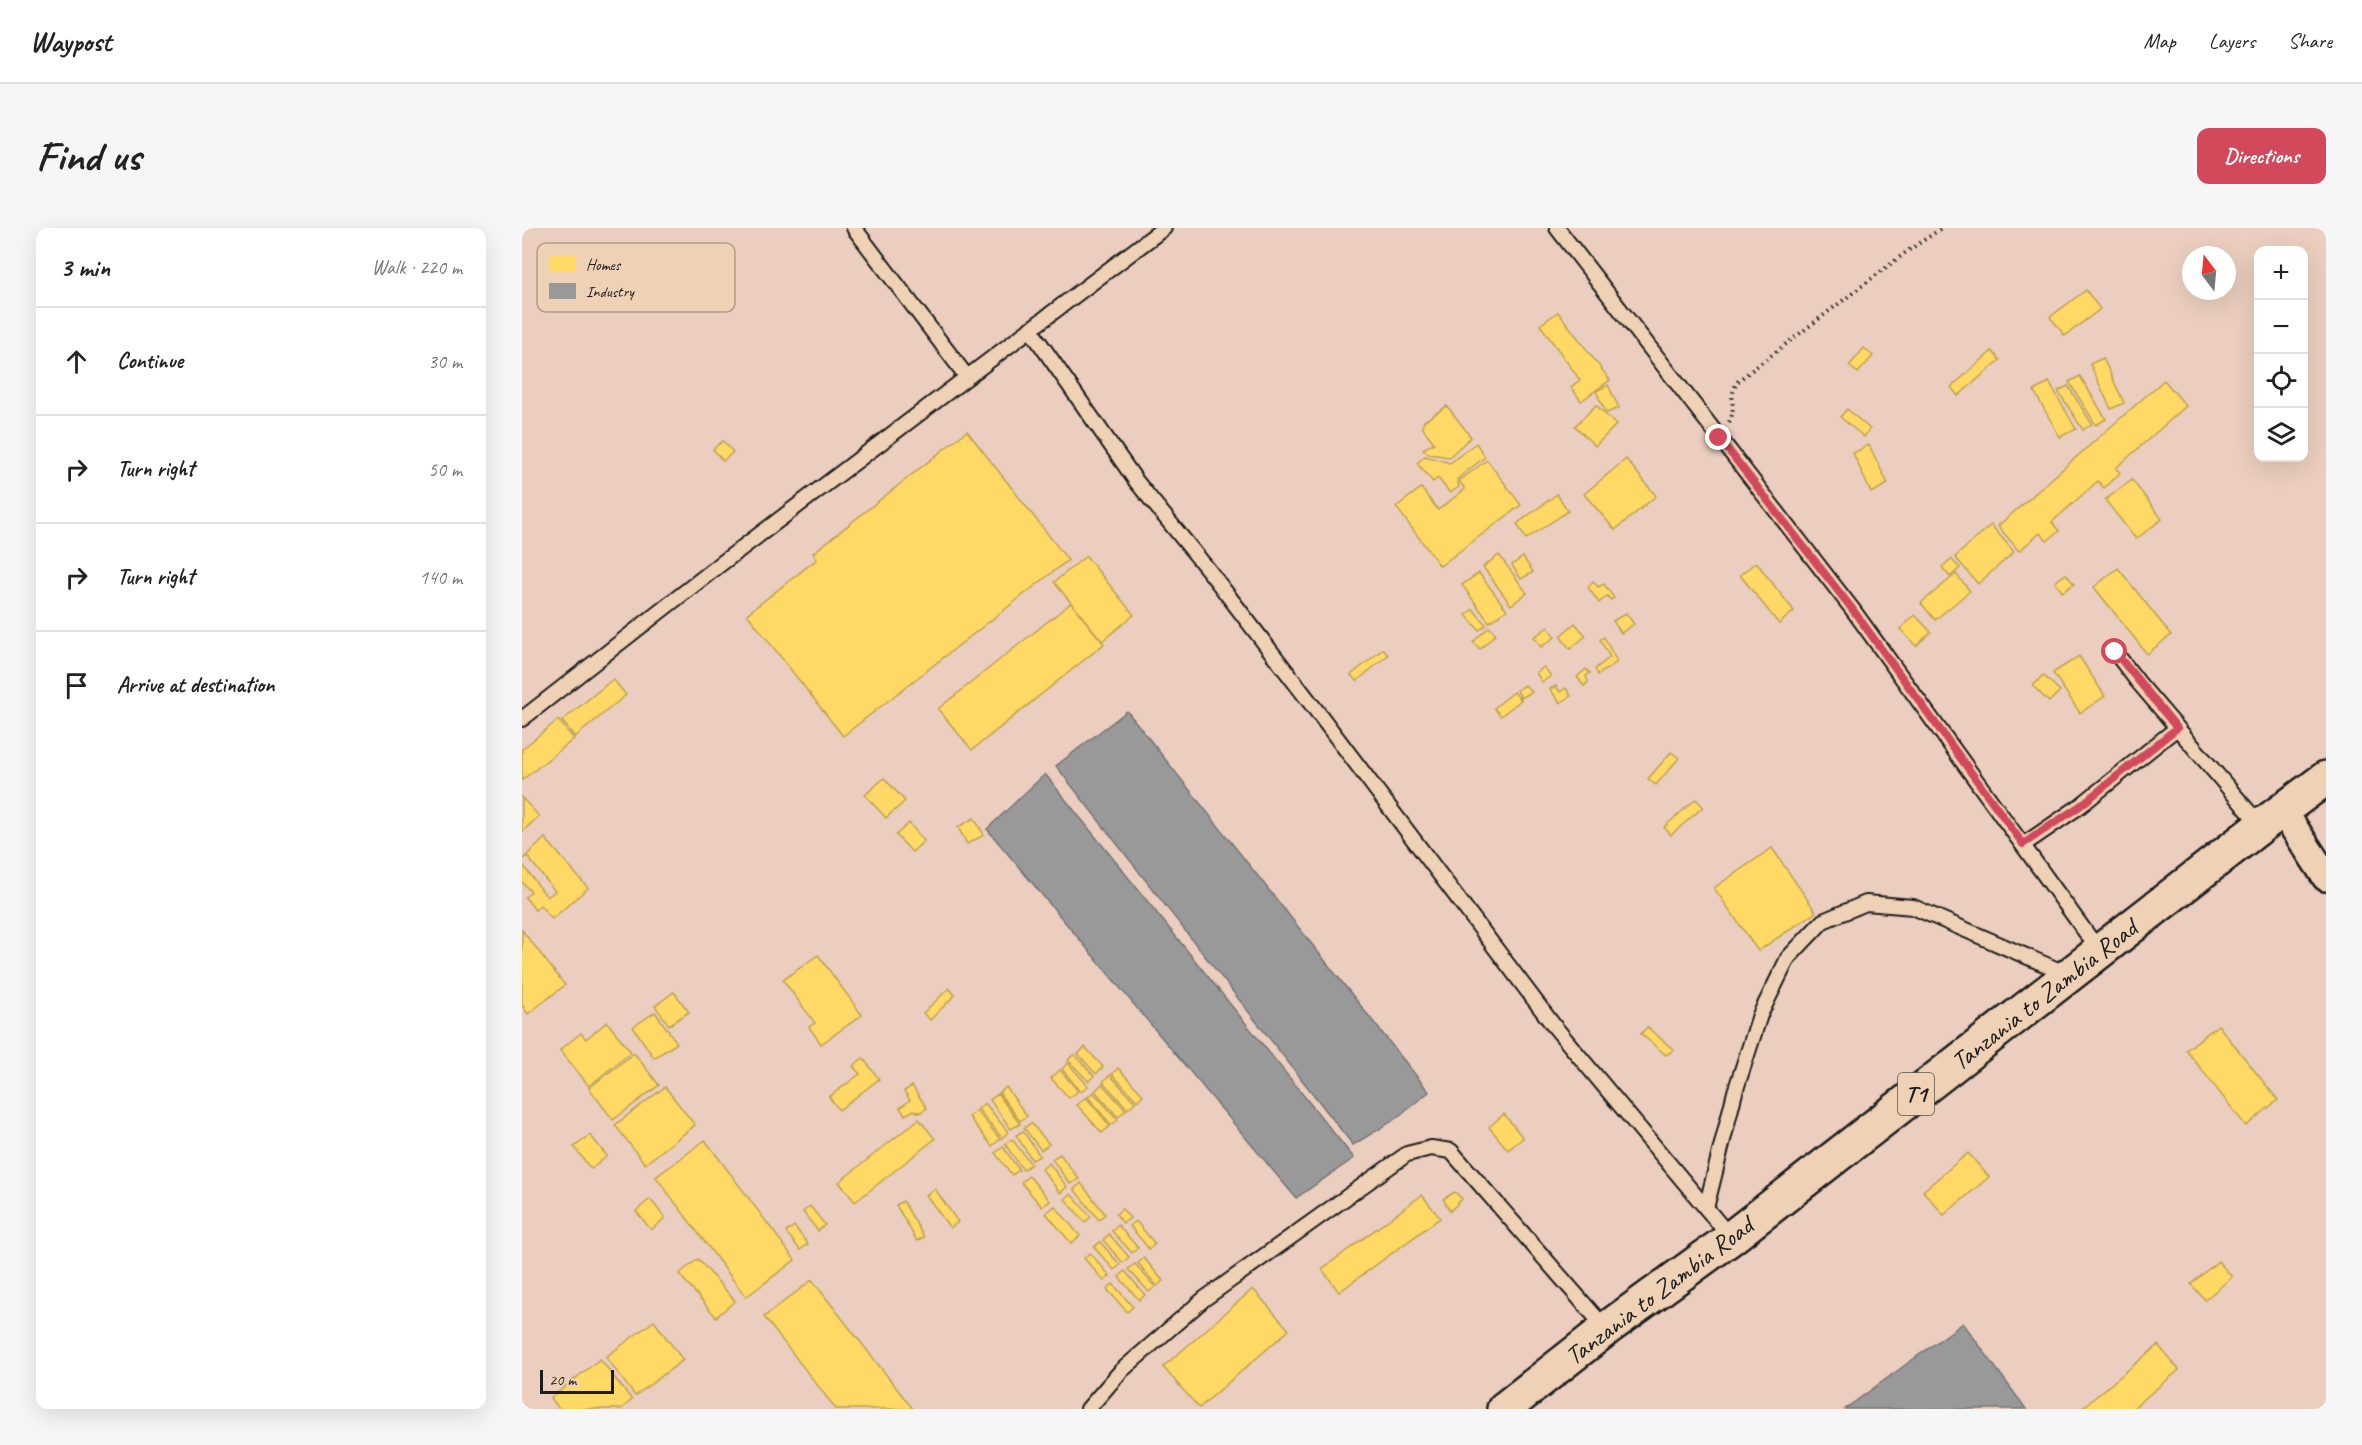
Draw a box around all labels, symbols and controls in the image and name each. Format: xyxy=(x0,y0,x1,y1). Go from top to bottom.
text: Waypost xyxy=(30,24,111,59)
text: Map xyxy=(2143,28,2176,54)
text: Layers xyxy=(2209,28,2255,54)
text: Share xyxy=(2288,28,2332,54)
button: Directions xyxy=(2197,128,2326,184)
text: Find us xyxy=(36,130,141,183)
legend xyxy=(537,243,735,312)
north arrow xyxy=(2182,246,2236,300)
map controls xyxy=(2254,246,2308,462)
button: + xyxy=(2254,246,2308,300)
text: 3 min xyxy=(60,251,110,284)
text: Walk · 220 m xyxy=(372,255,462,280)
text: Homes xyxy=(586,255,622,275)
text: Industry xyxy=(586,282,635,302)
button: − xyxy=(2254,300,2308,354)
icon: ahead xyxy=(60,345,93,378)
text: Continue xyxy=(117,347,183,375)
text: 30 m xyxy=(428,349,462,374)
button: locate xyxy=(2254,354,2308,408)
button: layers xyxy=(2254,408,2308,462)
route end xyxy=(1705,424,1731,450)
icon: right xyxy=(60,453,93,486)
text: Turn right xyxy=(117,455,194,483)
text: 50 m xyxy=(428,457,462,482)
icon: right xyxy=(60,561,93,594)
text: Turn right xyxy=(117,563,194,591)
text: 140 m xyxy=(419,565,462,590)
route start xyxy=(2101,638,2127,664)
icon: arrive xyxy=(60,669,93,702)
text: Arrive at destination xyxy=(117,671,274,699)
street label: Tanzania to Zambia Road xyxy=(1944,910,2147,1078)
road number: T1 xyxy=(1898,1073,1934,1115)
street label: Tanzania to Zambia Road xyxy=(1558,1207,1763,1372)
scale bar xyxy=(540,1367,614,1394)
text: 20 m xyxy=(549,1370,576,1390)

